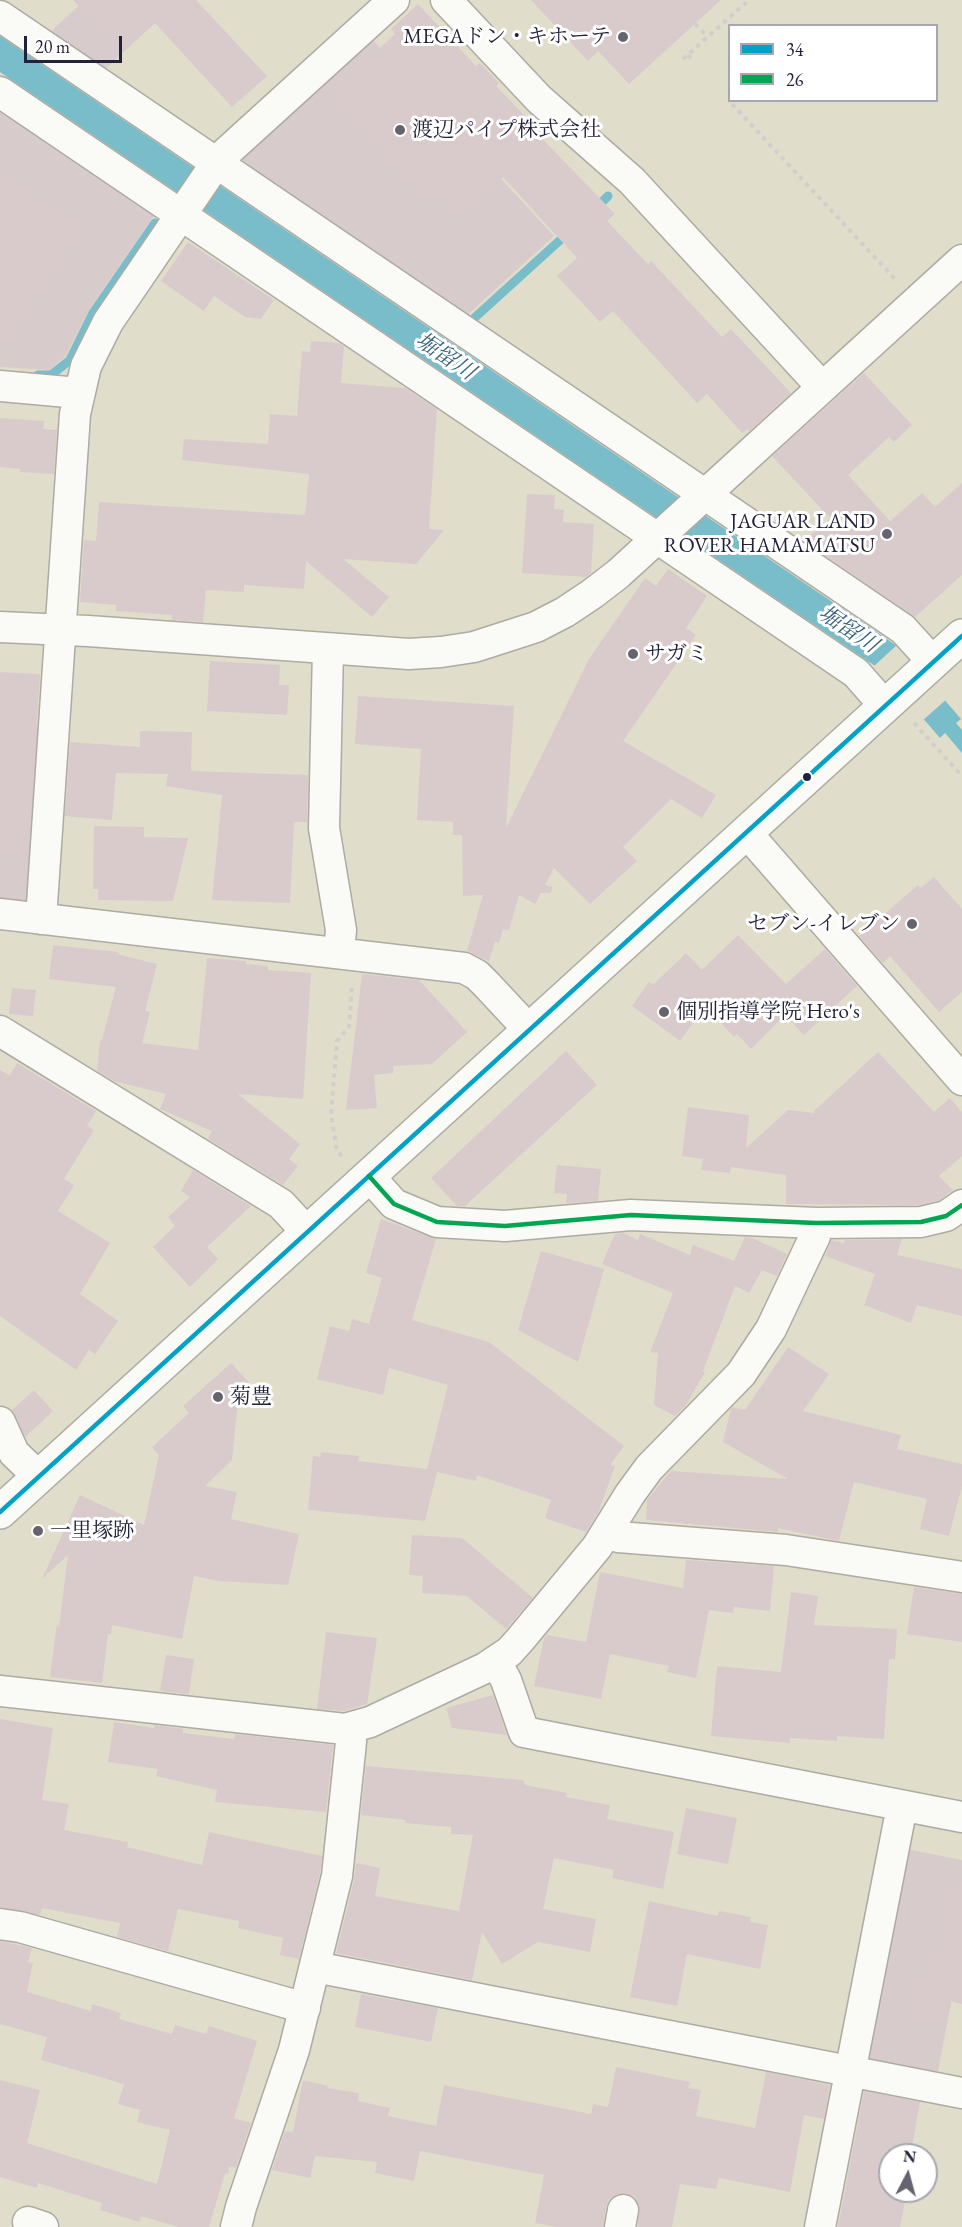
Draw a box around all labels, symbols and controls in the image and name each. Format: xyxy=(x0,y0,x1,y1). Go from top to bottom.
scale bar xyxy=(27,24,124,62)
place label: MEGAドン・キホーテ xyxy=(403,24,611,50)
legend xyxy=(728,24,938,102)
marker: MEGAドン・キホーテ xyxy=(616,30,630,44)
text: 20 m xyxy=(35,35,70,58)
text: 34 xyxy=(786,38,803,61)
text: 26 xyxy=(786,68,803,91)
place label: 渡辺パイプ株式会社 xyxy=(412,117,601,143)
marker: 渡辺パイプ株式会社 xyxy=(393,123,407,137)
water label: 堀留川 xyxy=(410,328,480,386)
place label: JAGUAR LAND ROVER HAMAMATSU xyxy=(664,509,875,559)
marker: JAGUAR LAND ROVER HAMAMATSU xyxy=(880,527,894,541)
water label: 堀留川 xyxy=(813,601,883,659)
place label: サガミ xyxy=(645,641,708,667)
marker: サガミ xyxy=(626,647,640,661)
unlabelled marker xyxy=(801,771,813,783)
place label: セブン-イレブン xyxy=(747,911,900,937)
marker: セブン-イレブン xyxy=(905,917,919,931)
place label: 個別指導学院 Hero's xyxy=(676,999,860,1025)
marker: 個別指導学院 Hero's xyxy=(657,1005,671,1019)
place label: 菊豊 xyxy=(230,1384,272,1410)
marker: 菊豊 xyxy=(211,1390,225,1404)
place label: 一里塚跡 xyxy=(50,1518,134,1544)
marker: 一里塚跡 xyxy=(31,1524,45,1538)
north arrow xyxy=(878,2143,938,2203)
text: N xyxy=(902,2145,917,2168)

